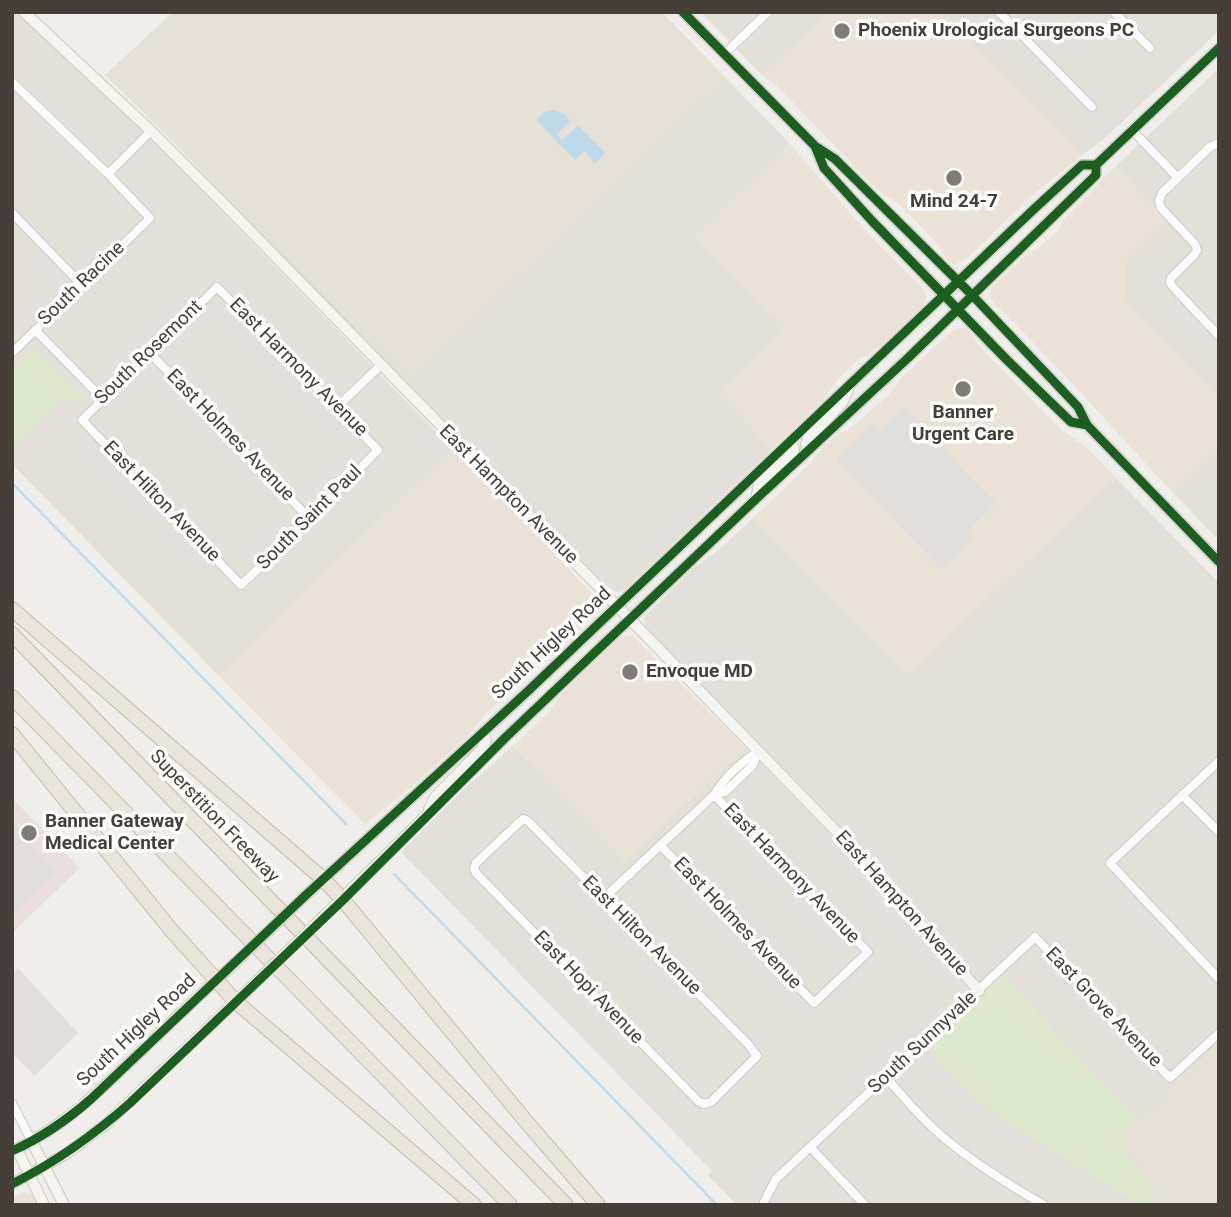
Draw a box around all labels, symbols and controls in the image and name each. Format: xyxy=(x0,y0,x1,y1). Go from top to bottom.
place label: Phoenix Urological Surgeons PC xyxy=(858,20,1134,42)
marker: Phoenix Urological Surgeons PC xyxy=(832,21,852,41)
marker: Mind 24-7 xyxy=(944,168,964,188)
place label: Mind 24-7 xyxy=(910,191,998,213)
street label: South Racine xyxy=(34,237,130,331)
street label: East Harmony Avenue xyxy=(224,294,372,442)
street label: South Rosemont xyxy=(91,296,207,410)
street label: East Holmes Avenue xyxy=(161,365,299,507)
marker: Banner Urgent Care xyxy=(953,379,973,399)
place label: Banner Urgent Care xyxy=(912,402,1014,446)
street label: East Hampton Avenue xyxy=(434,421,582,569)
street label: East Hilton Avenue xyxy=(98,437,224,567)
street label: South Saint Paul xyxy=(253,461,367,575)
street label: South Higley Road xyxy=(488,583,616,705)
place label: Envoque MD xyxy=(646,661,753,683)
marker: Envoque MD xyxy=(620,662,640,682)
street label: Superstition Freeway xyxy=(144,746,284,888)
street label: East Harmony Avenue xyxy=(718,799,864,949)
place label: Banner Gateway Medical Center xyxy=(45,811,184,855)
marker: Banner Gateway Medical Center xyxy=(19,823,39,843)
street label: East Hampton Avenue xyxy=(830,827,972,981)
street label: East Holmes Avenue xyxy=(668,853,806,995)
street label: East Hilton Avenue xyxy=(577,872,705,1000)
street label: East Hopi Avenue xyxy=(528,927,648,1049)
street label: East Grove Avenue xyxy=(1040,943,1166,1073)
street label: South Higley Road xyxy=(73,970,201,1092)
street label: South Sunnyvale xyxy=(864,987,982,1099)

